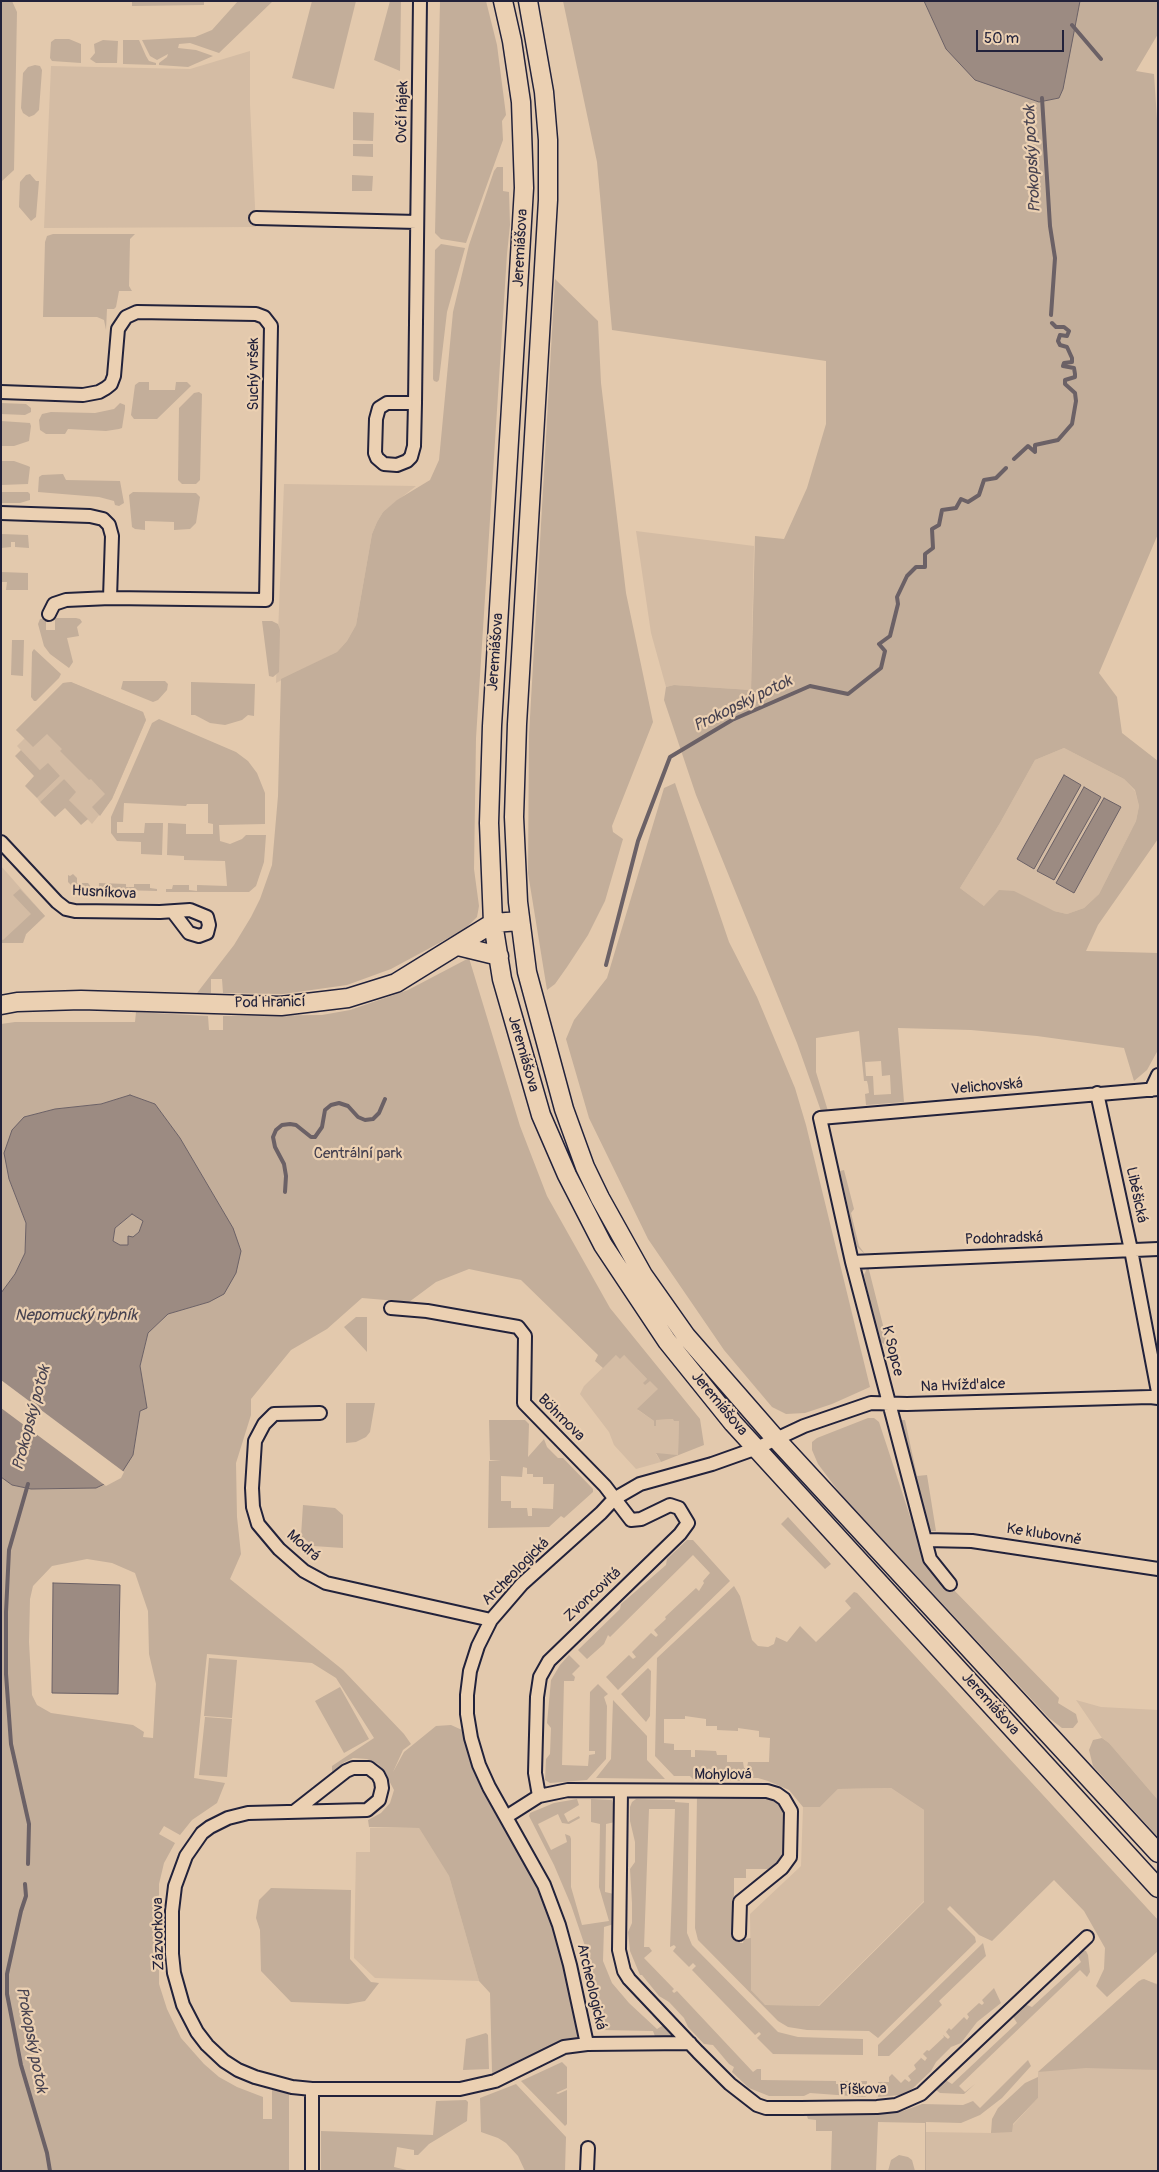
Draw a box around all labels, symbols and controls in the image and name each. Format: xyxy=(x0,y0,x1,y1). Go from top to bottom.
scale bar xyxy=(979,20,1066,52)
text: 50 m xyxy=(984,29,1019,48)
street label: Ovčí hájek xyxy=(393,81,413,143)
water label: Prokopský potok xyxy=(1021,105,1045,213)
street label: Jeremiášova xyxy=(510,208,532,288)
street label: Suchý vršek xyxy=(245,337,263,411)
street label: Jeremiášova xyxy=(484,612,508,692)
water label: Prokopský potok xyxy=(690,672,796,736)
street label: Husníkova xyxy=(71,882,137,904)
street label: Pod Hranicí xyxy=(234,993,306,1013)
street label: Jeremiášova xyxy=(504,1014,542,1094)
street label: Velichovská xyxy=(950,1075,1024,1099)
park label: Centrální park xyxy=(314,1145,402,1163)
street label: Liběšická xyxy=(1121,1165,1151,1225)
street label: Podohradská xyxy=(965,1229,1043,1249)
water label: Nepomucký rybník xyxy=(15,1306,137,1326)
street label: K Sopce xyxy=(877,1324,907,1378)
water label: Prokopský potok xyxy=(9,1364,55,1472)
street label: Jeremiášova xyxy=(687,1368,751,1440)
street label: Na Hvížďalce xyxy=(920,1376,1006,1396)
street label: Böhmova xyxy=(534,1391,588,1445)
street label: Ke klubovně xyxy=(1005,1520,1083,1550)
street label: Modrá xyxy=(283,1527,323,1565)
street label: Archeologická xyxy=(479,1535,553,1609)
street label: Zvoncovitá xyxy=(561,1564,625,1626)
street label: Jeremiášova xyxy=(957,1669,1023,1739)
street label: Mohylová xyxy=(694,1766,752,1784)
street label: Zázvorkova xyxy=(149,1897,169,1971)
street label: Archeologická xyxy=(572,1942,610,2032)
water label: Prokopský potok xyxy=(11,1985,51,2095)
street label: Píškova xyxy=(839,2080,887,2100)

